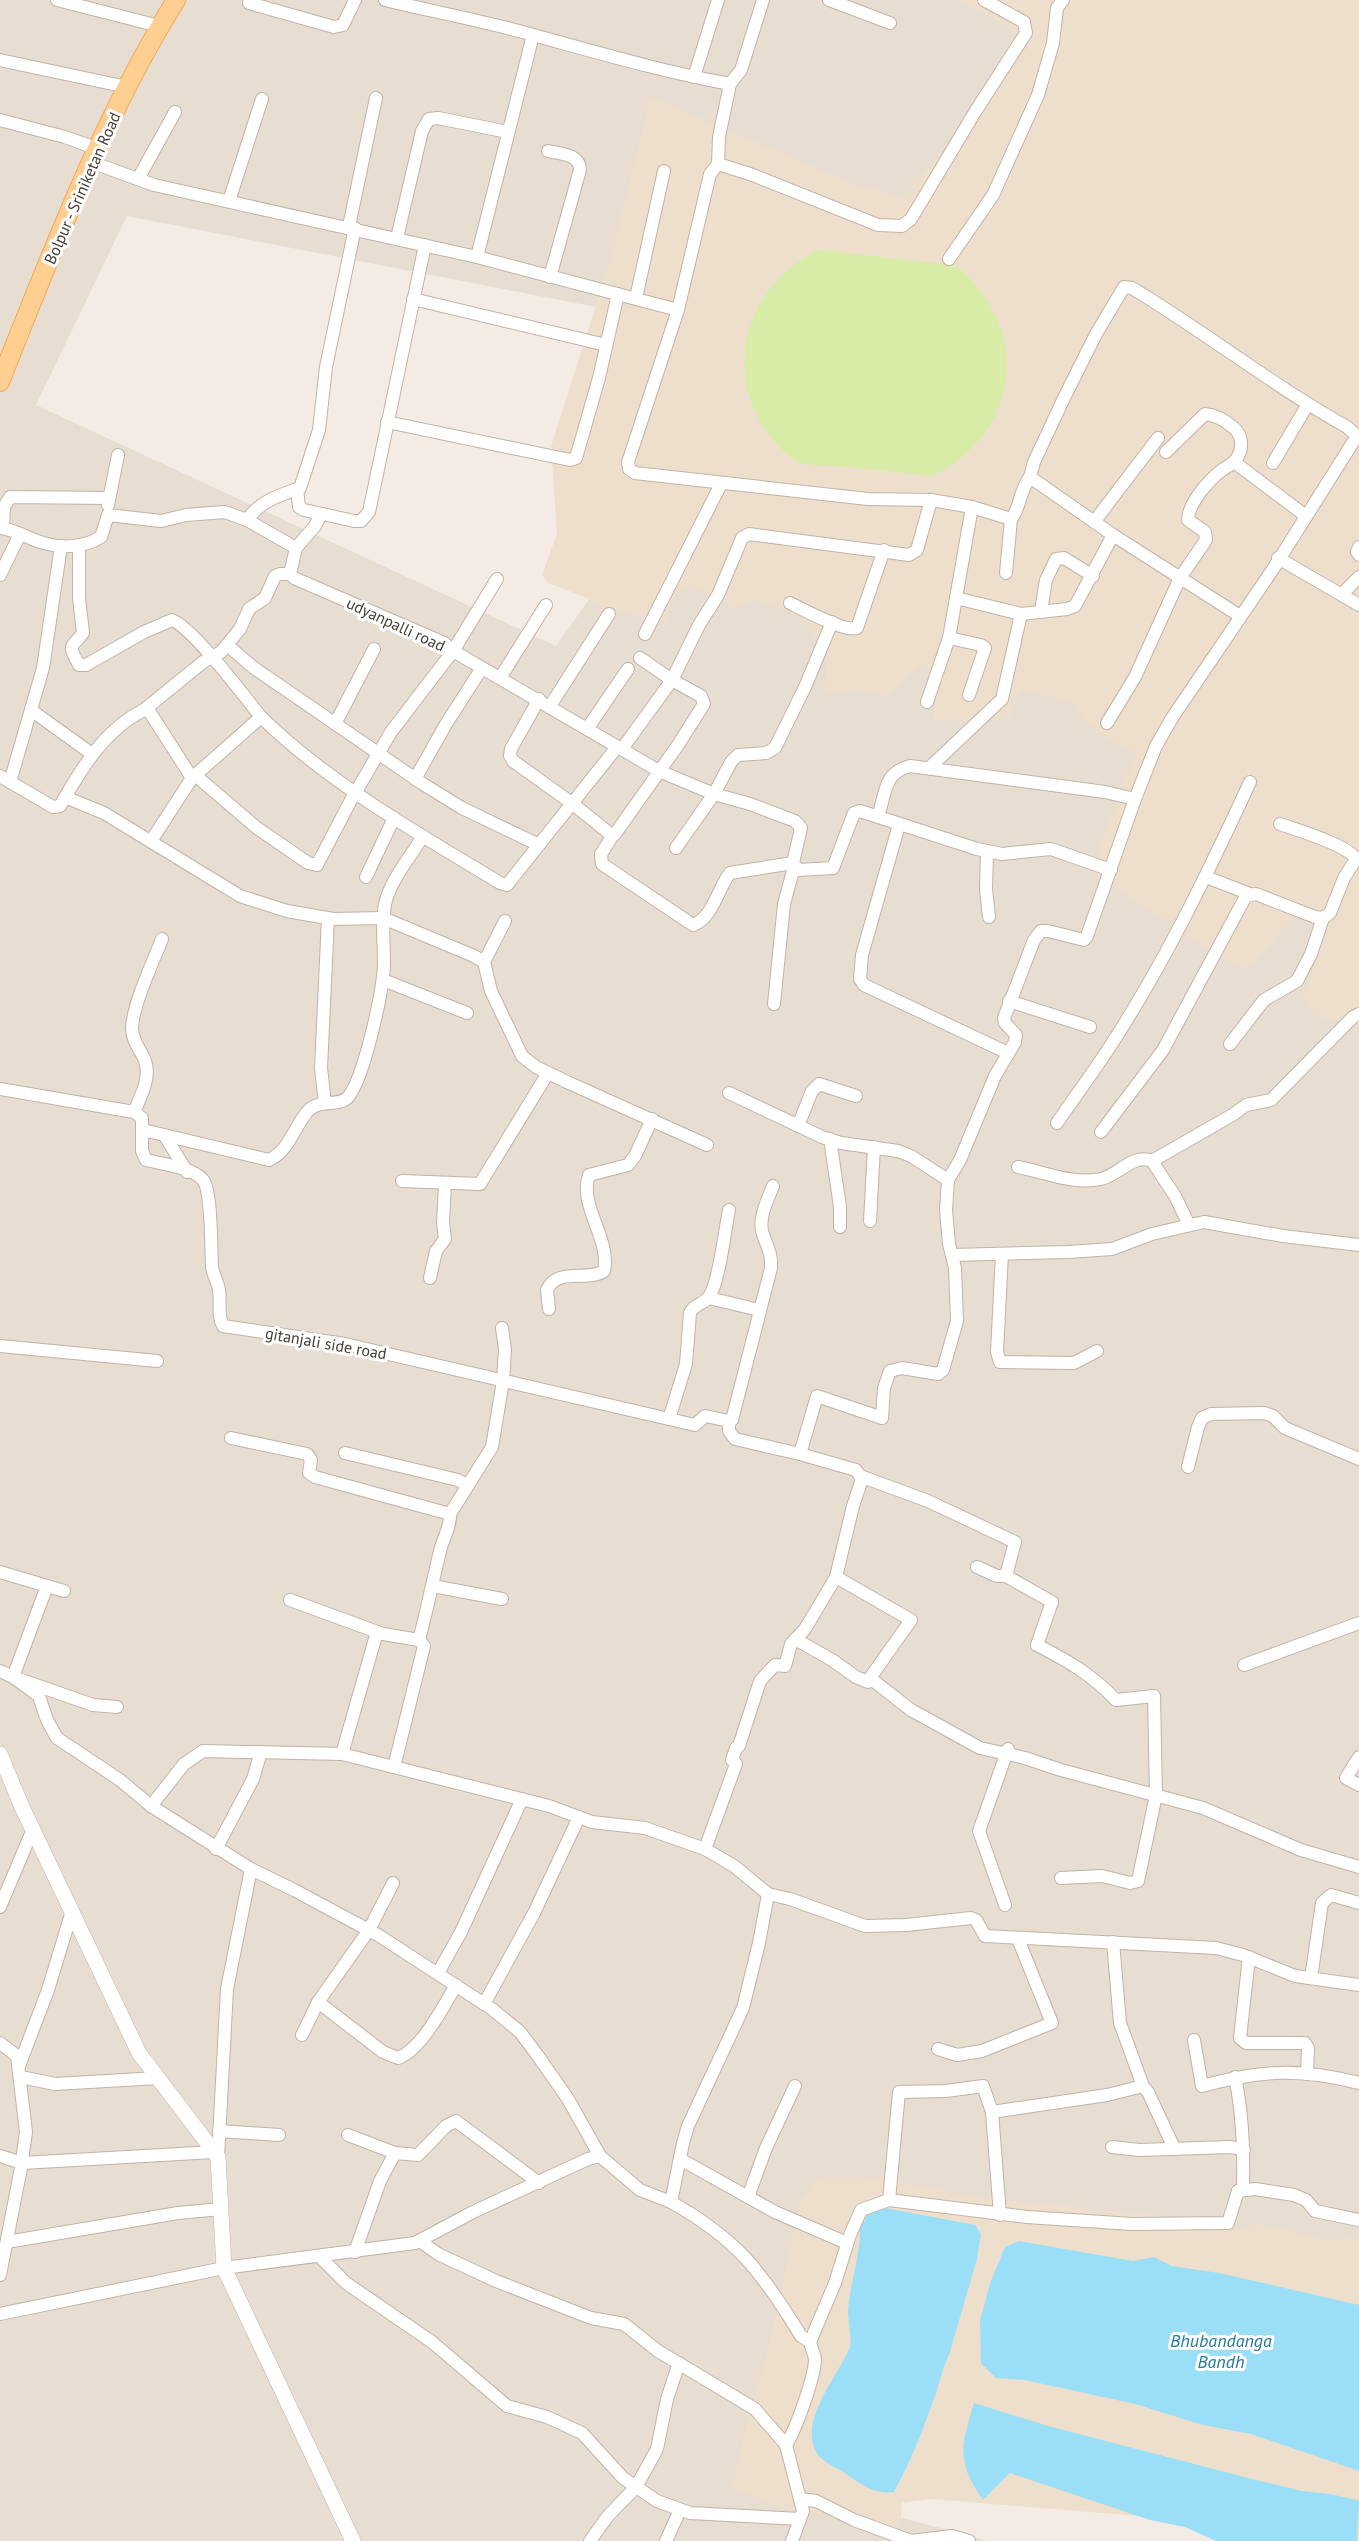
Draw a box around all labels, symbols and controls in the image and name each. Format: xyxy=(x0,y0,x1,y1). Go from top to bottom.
street label: Bolpur - Sriniketan Road xyxy=(39,109,125,267)
street label: udyanpalli road xyxy=(344,592,448,656)
street label: gitanjali side road xyxy=(264,1322,388,1364)
water label: Bhubandanga Bandh xyxy=(1170,2329,1272,2373)

